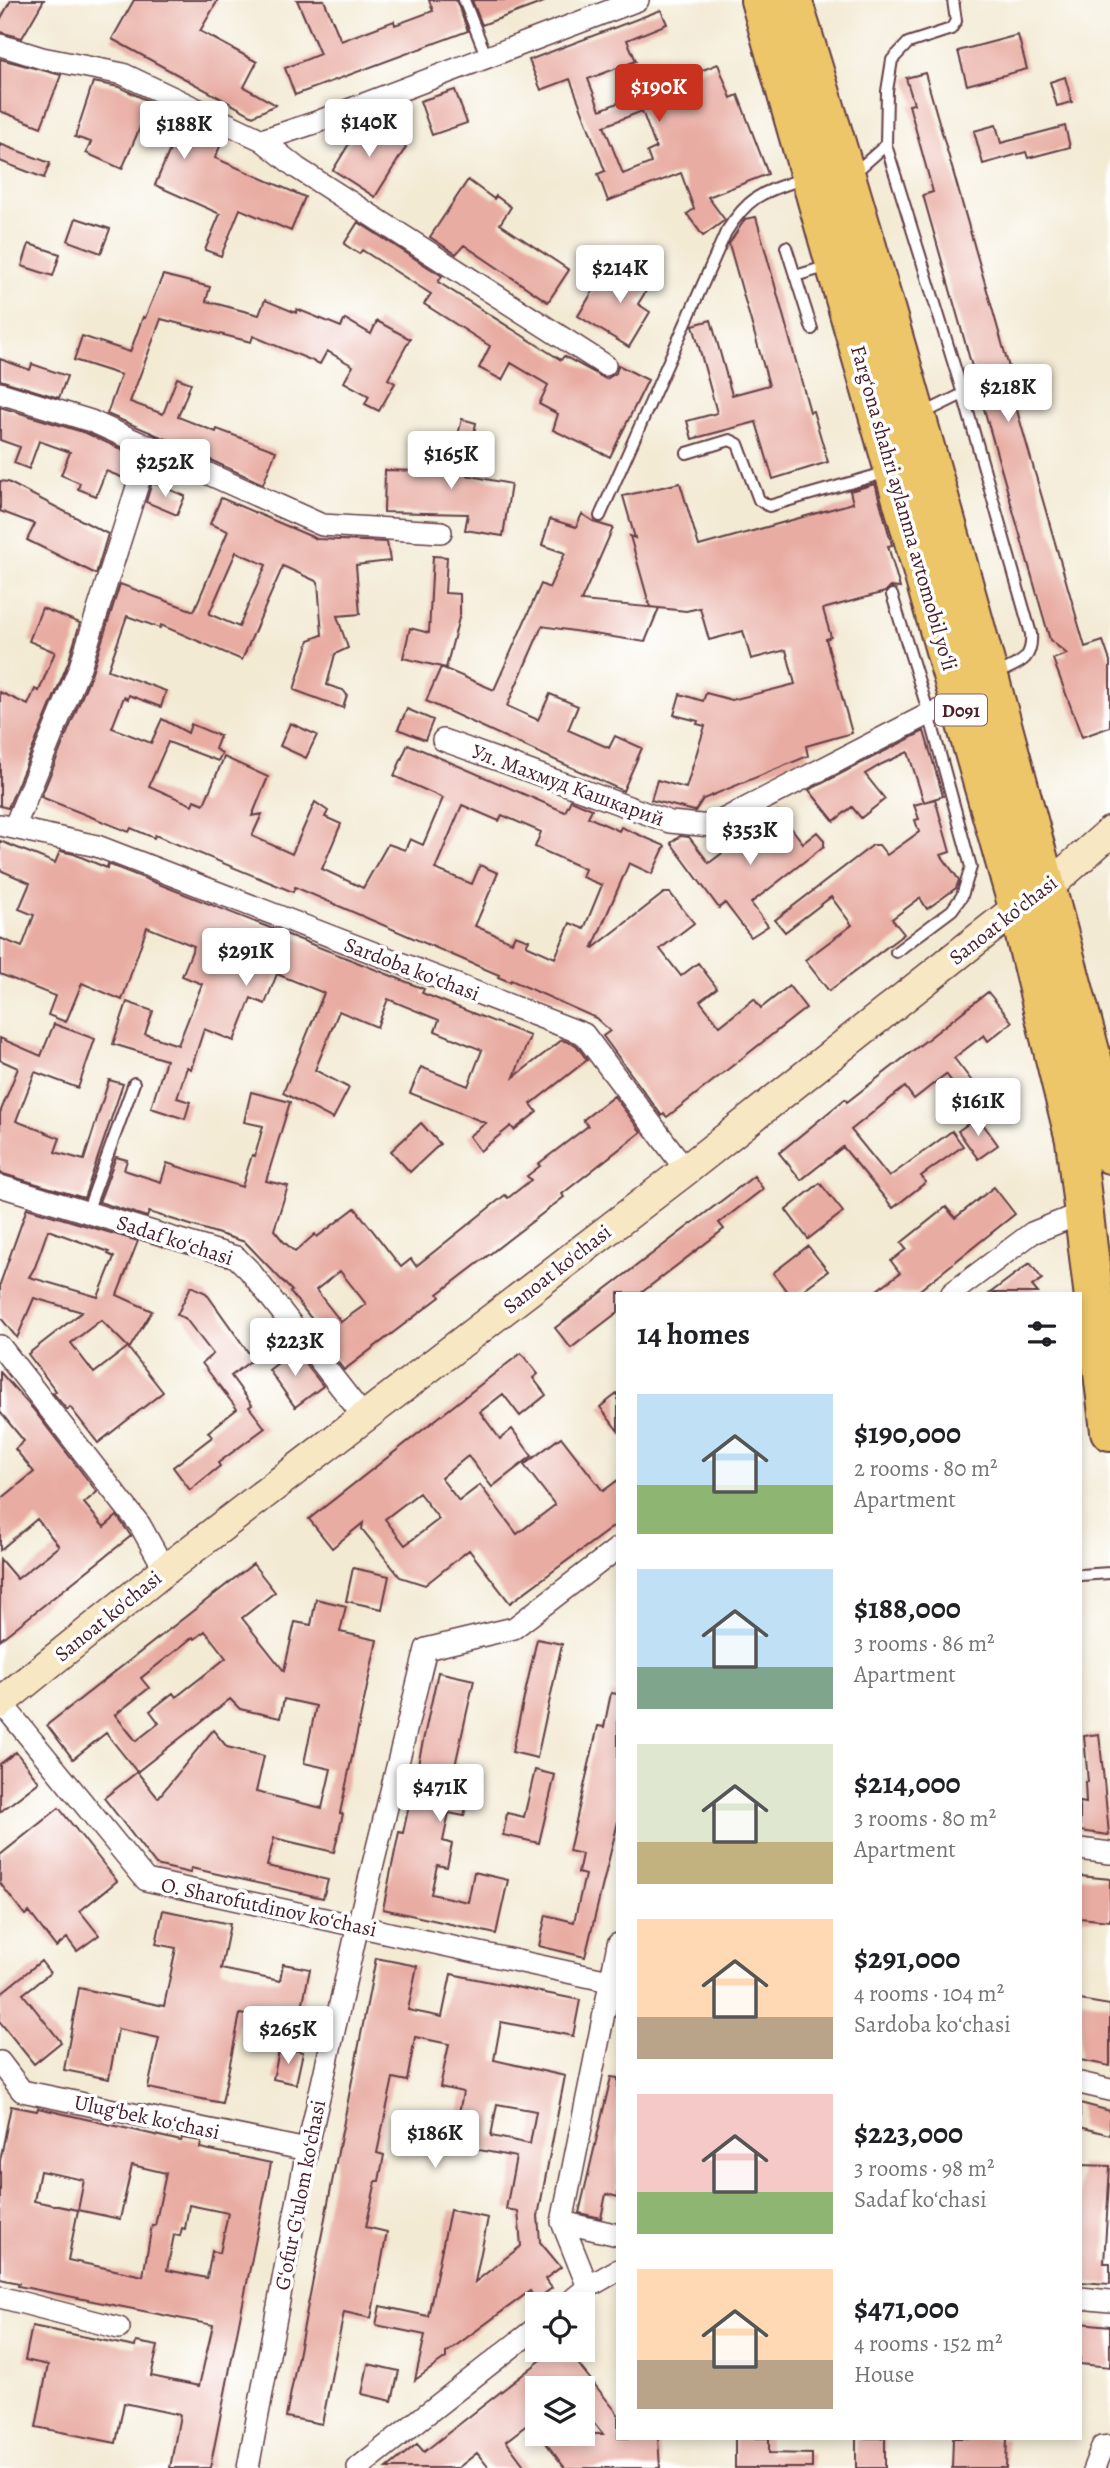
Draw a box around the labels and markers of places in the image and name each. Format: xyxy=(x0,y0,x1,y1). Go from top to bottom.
pin: $190K xyxy=(610,64,708,124)
pin: $140K xyxy=(320,100,418,159)
pin: $188K xyxy=(135,102,233,161)
pin: $214K xyxy=(571,246,669,305)
pin: $218K xyxy=(959,364,1057,424)
pin: $165K xyxy=(402,432,500,491)
pin: $252K xyxy=(116,440,214,499)
pin: $353K xyxy=(701,808,799,867)
pin: $291K xyxy=(197,928,295,988)
pin: $161K xyxy=(929,1078,1027,1138)
pin: $223K xyxy=(246,1318,344,1378)
pin: $471K xyxy=(391,1764,489,1824)
pin: $265K xyxy=(239,2007,337,2066)
pin: $186K xyxy=(386,2110,484,2170)

